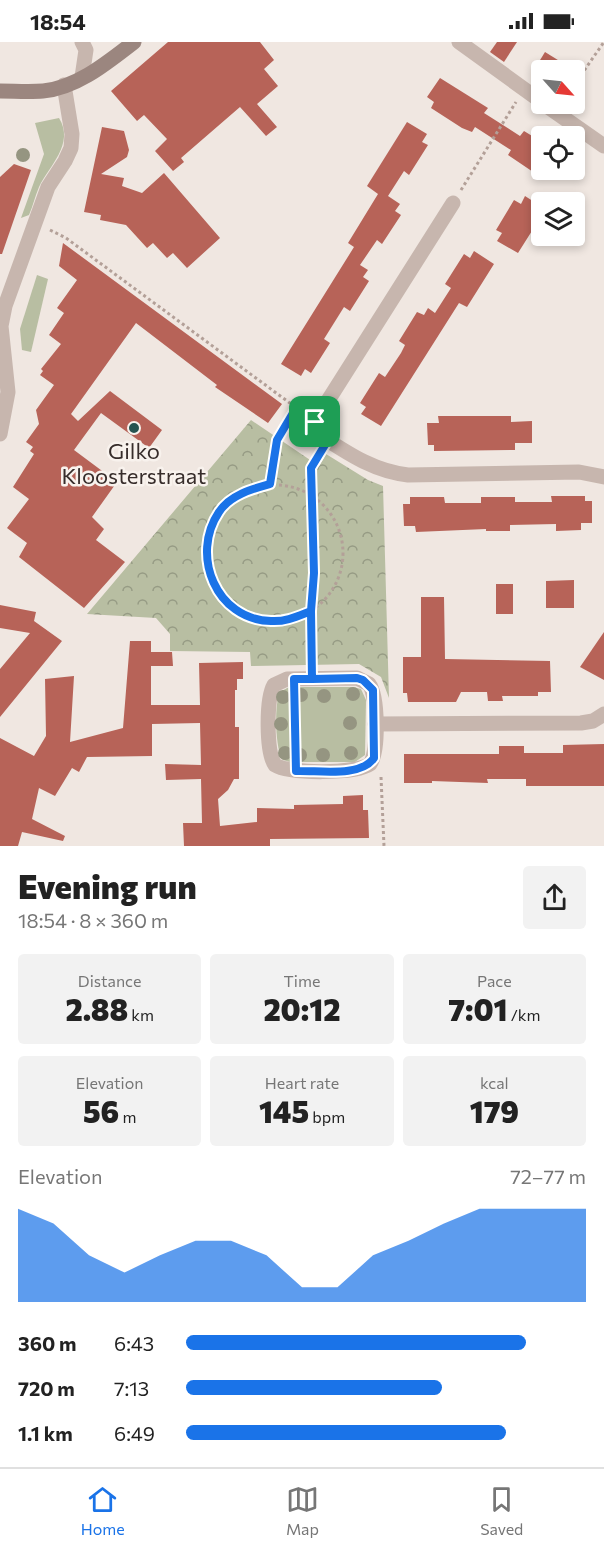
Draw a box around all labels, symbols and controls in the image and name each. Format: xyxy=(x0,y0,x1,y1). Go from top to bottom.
text: 18:54 xyxy=(30,8,86,35)
north arrow xyxy=(531,60,585,114)
map controls xyxy=(531,60,585,246)
button: locate xyxy=(531,126,585,180)
button: layers xyxy=(531,192,585,246)
pin xyxy=(289,396,340,447)
icon: arrive xyxy=(298,405,331,438)
marker: Gilko Kloosterstraat xyxy=(127,421,141,435)
place label: Gilko Kloosterstraat xyxy=(62,437,206,489)
text: Evening run xyxy=(18,865,197,906)
button: share xyxy=(523,866,586,929)
text: 18:54 · 8 × 360 m xyxy=(18,908,168,932)
text: Distance xyxy=(78,971,141,990)
text: Time xyxy=(284,971,320,990)
text: Pace xyxy=(477,971,512,990)
text: 2.88 xyxy=(65,990,128,1027)
text: 20:12 xyxy=(264,990,340,1027)
text: 7:01 xyxy=(448,990,508,1027)
text: km xyxy=(128,1005,154,1024)
text: /km xyxy=(508,1005,540,1024)
text: Elevation xyxy=(76,1073,143,1092)
text: Heart rate xyxy=(265,1073,339,1092)
text: kcal xyxy=(480,1073,509,1092)
text: 56 xyxy=(83,1092,119,1129)
text: 145 xyxy=(259,1092,309,1129)
text: 179 xyxy=(470,1092,519,1129)
text: m xyxy=(119,1107,136,1126)
text: bpm xyxy=(309,1107,345,1126)
text: Elevation xyxy=(18,1164,103,1188)
text: 72–77 m xyxy=(510,1164,586,1188)
text: 360 m xyxy=(18,1331,77,1355)
text: 6:43 xyxy=(114,1331,154,1355)
text: 720 m xyxy=(18,1376,75,1400)
text: 7:13 xyxy=(114,1376,149,1400)
text: 1.1 km xyxy=(18,1421,73,1445)
text: 6:49 xyxy=(114,1421,155,1445)
tab: Home xyxy=(81,1483,125,1538)
tab: Map xyxy=(286,1483,319,1538)
tab: Saved xyxy=(480,1483,523,1538)

